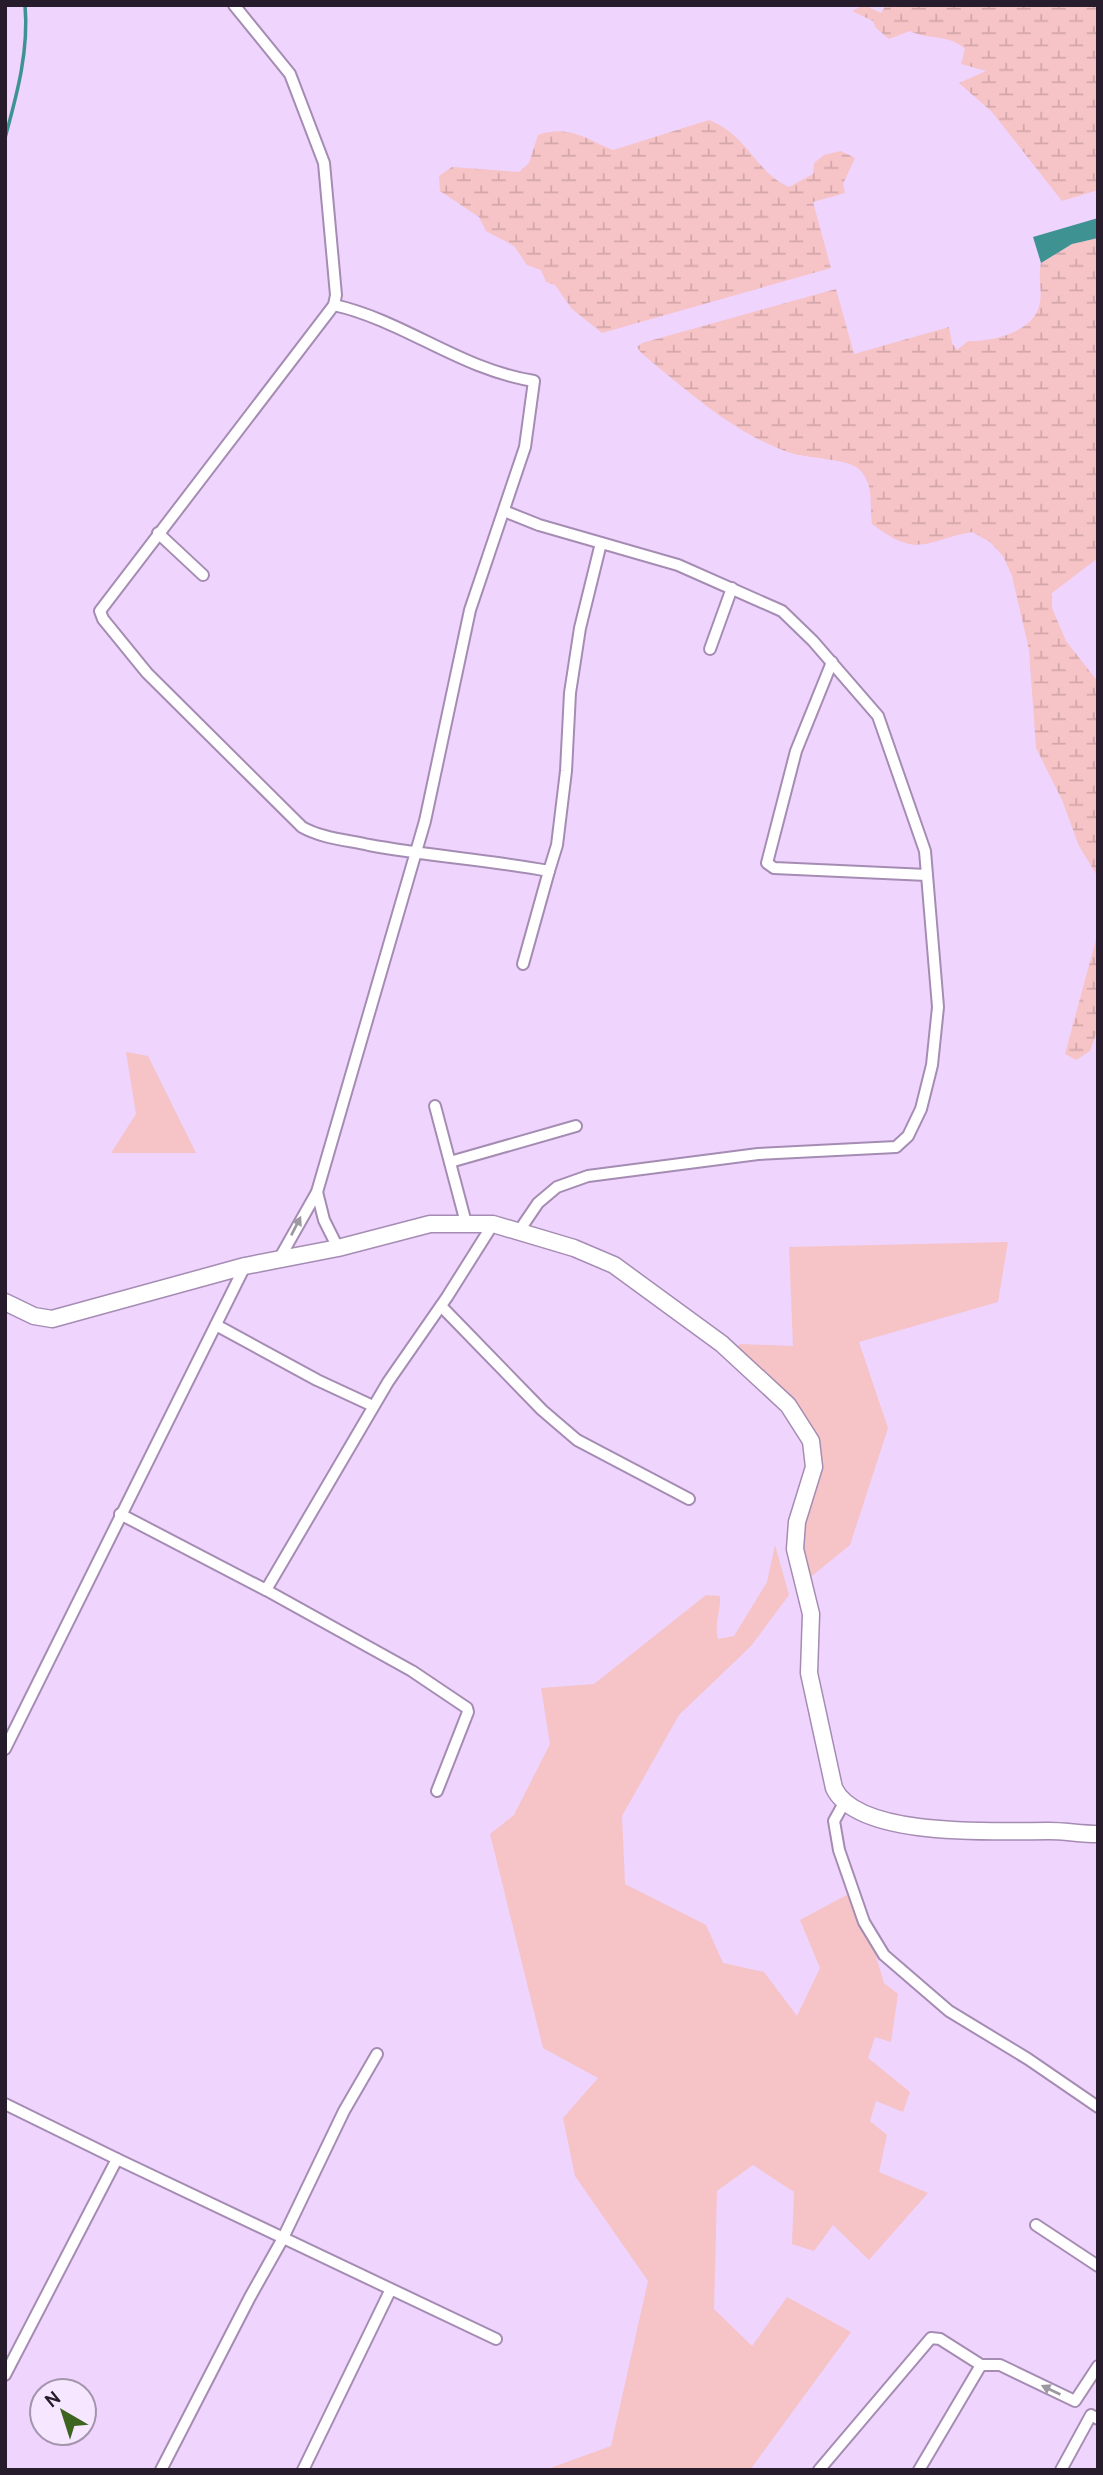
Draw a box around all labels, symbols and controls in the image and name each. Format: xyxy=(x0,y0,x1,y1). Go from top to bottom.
one-way arrow xyxy=(291,1216,302,1236)
north arrow xyxy=(28,2377,98,2447)
one-way arrow xyxy=(1041,2384,1061,2395)
text: N xyxy=(40,2386,65,2412)

